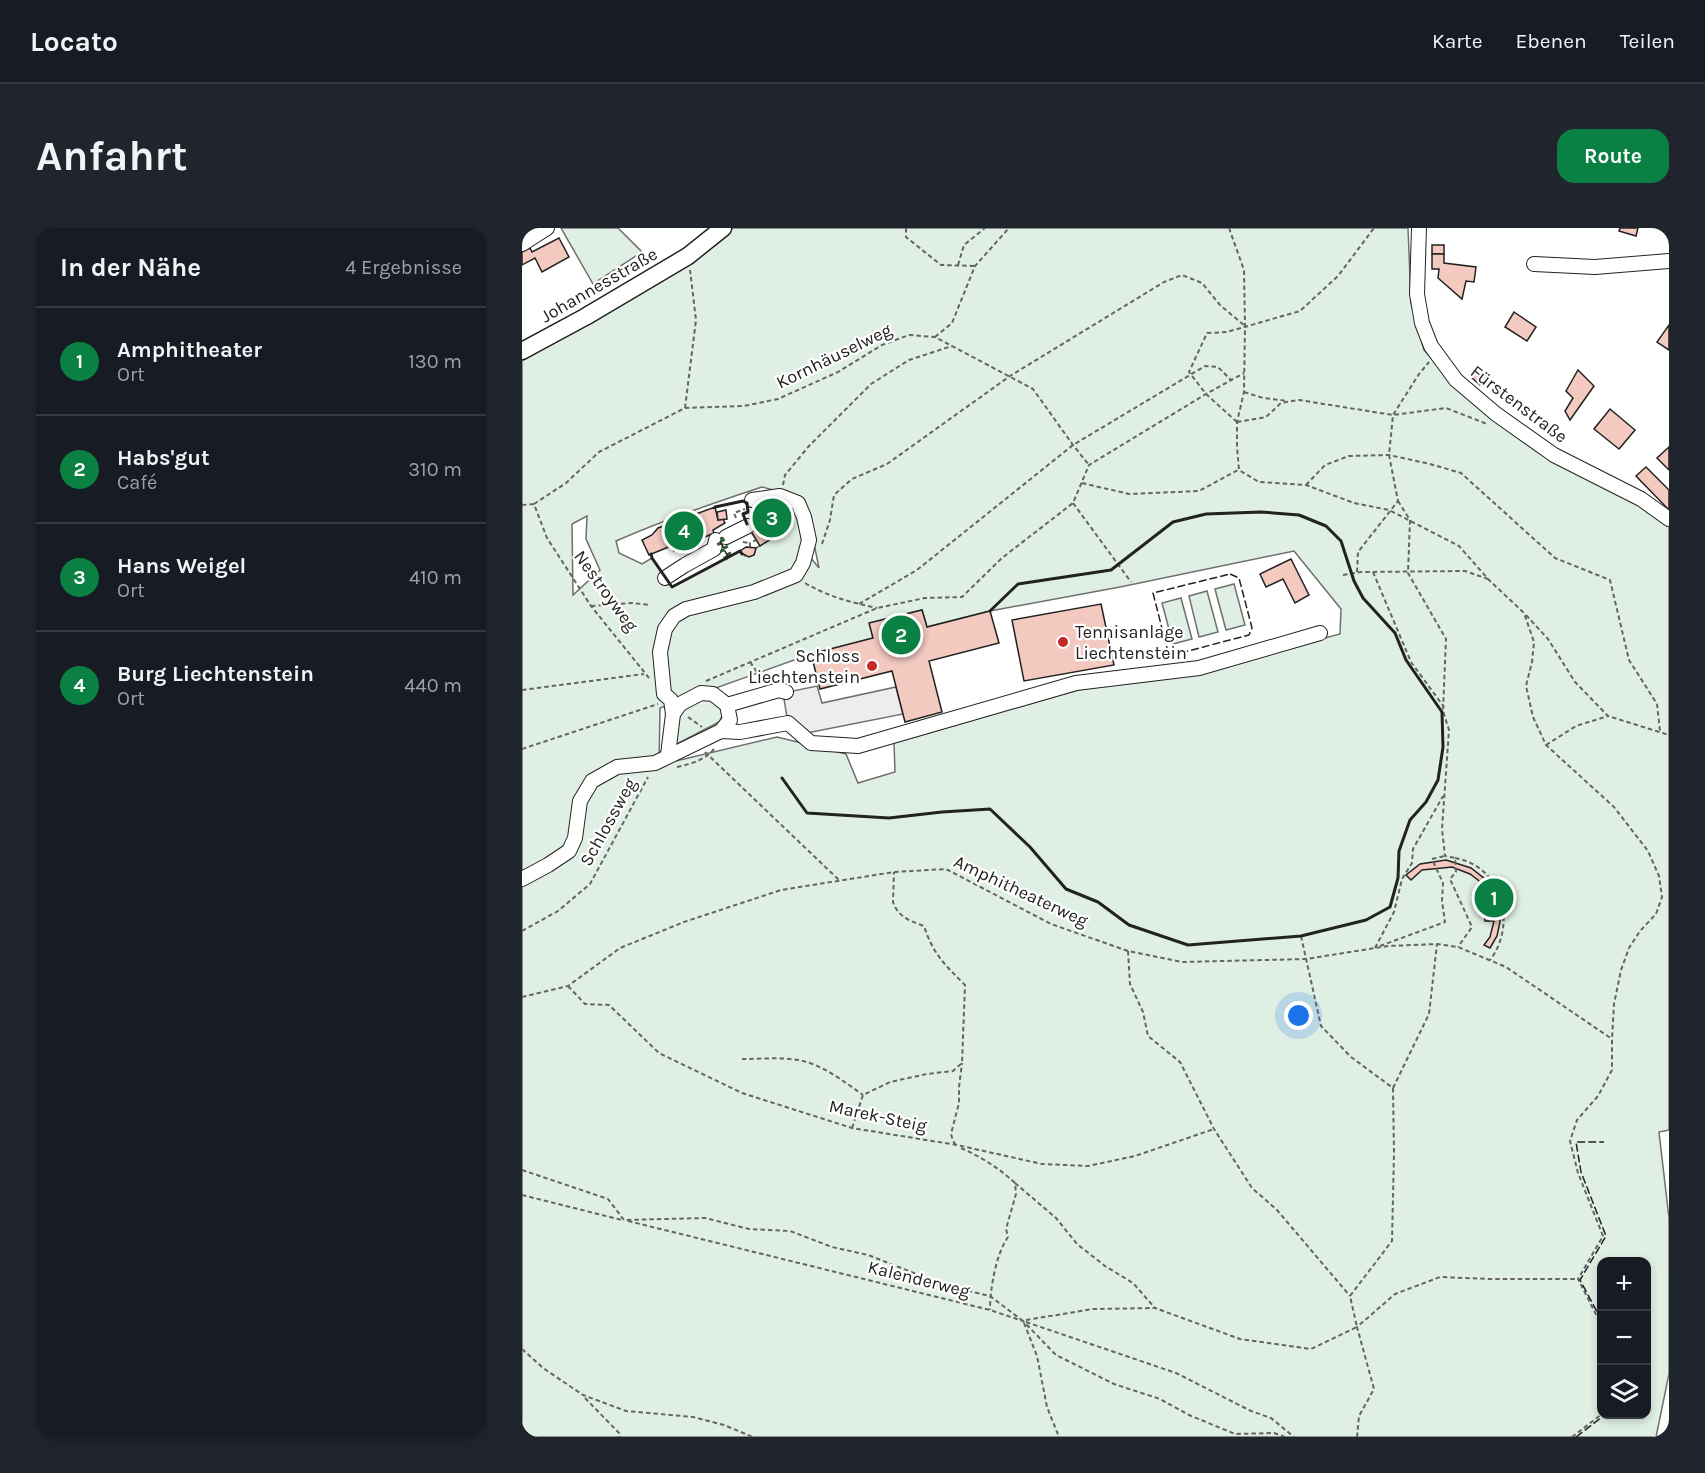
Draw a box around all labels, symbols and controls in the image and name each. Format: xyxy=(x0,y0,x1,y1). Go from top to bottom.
text: Locato xyxy=(30,25,118,58)
text: Karte xyxy=(1432,29,1483,53)
text: Ebenen xyxy=(1516,29,1587,53)
text: Teilen xyxy=(1620,29,1675,53)
button: Route xyxy=(1557,129,1669,183)
text: Anfahrt xyxy=(36,131,188,181)
street label: Johannesstraße xyxy=(537,243,661,327)
text: In der Nähe xyxy=(60,252,201,283)
text: 4 Ergebnisse xyxy=(345,256,462,279)
street label: Kornhäuselweg xyxy=(773,318,895,394)
text: Amphitheater xyxy=(117,337,262,363)
text: 1 xyxy=(76,350,83,373)
text: 130 m xyxy=(408,350,462,373)
street label: Fürstenstraße xyxy=(1466,360,1572,448)
text: Ort xyxy=(117,363,145,386)
text: Habs'gut xyxy=(117,445,210,471)
text: 2 xyxy=(73,458,86,481)
text: 310 m xyxy=(408,458,462,481)
text: Café xyxy=(117,471,157,494)
pin: 3 xyxy=(752,496,792,540)
pin: 4 xyxy=(664,508,704,554)
street label: Nestroyweg xyxy=(569,546,643,636)
text: Hans Weigel xyxy=(117,553,246,579)
text: 3 xyxy=(73,566,86,589)
text: 410 m xyxy=(409,566,462,589)
text: Ort xyxy=(117,579,145,602)
pin: 2 xyxy=(882,612,920,658)
place label: Tennisanlage Liechtenstein xyxy=(1075,621,1187,664)
marker: Tennisanlage Liechtenstein xyxy=(1056,635,1070,649)
place label: Schloss Liechtenstein xyxy=(748,645,860,688)
marker: Schloss Liechtenstein xyxy=(865,659,879,673)
text: Burg Liechtenstein xyxy=(117,661,314,687)
text: 4 xyxy=(74,674,85,697)
text: 440 m xyxy=(404,674,462,697)
text: Ort xyxy=(117,687,145,710)
street label: Schlossweg xyxy=(575,774,641,870)
street label: Amphitheaterweg xyxy=(950,850,1092,932)
pin: 1 xyxy=(1474,876,1514,920)
your location xyxy=(1284,1001,1313,1030)
street label: Marek-Steig xyxy=(827,1095,929,1137)
street label: Kalenderweg xyxy=(865,1256,973,1302)
map controls xyxy=(1597,1257,1651,1419)
button: + xyxy=(1597,1257,1651,1311)
button: − xyxy=(1597,1311,1651,1365)
button: layers xyxy=(1597,1365,1651,1419)

